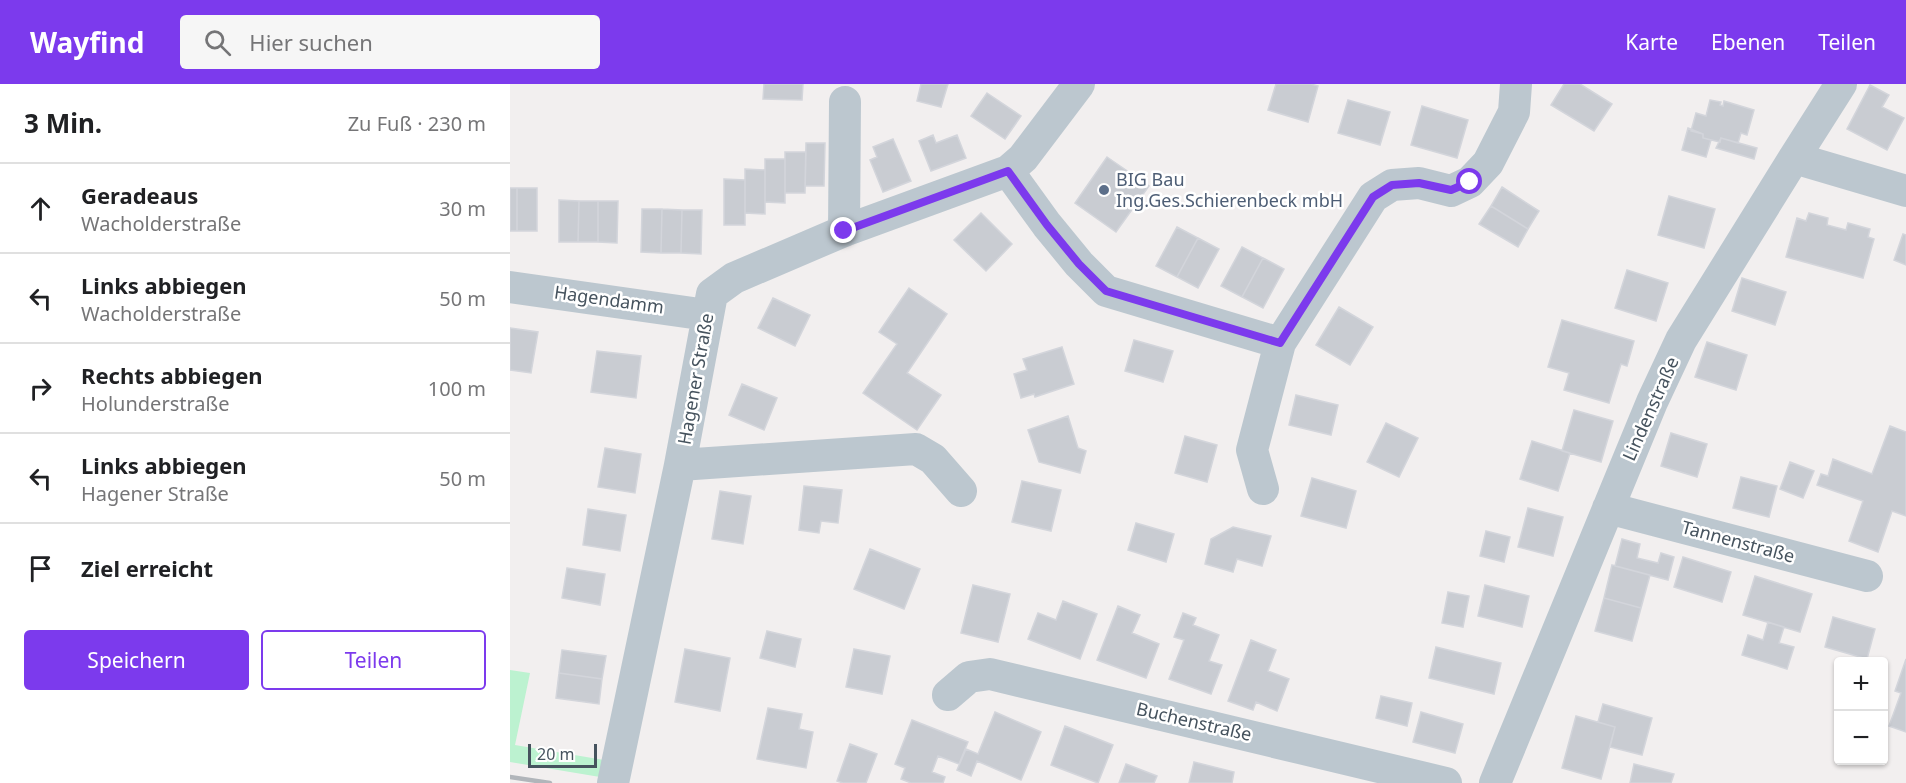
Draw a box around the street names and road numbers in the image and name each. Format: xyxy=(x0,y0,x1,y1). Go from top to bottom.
street label: Hagendamm xyxy=(553,279,666,319)
street label: Hagener Straße xyxy=(672,311,718,446)
street label: Lindenstraße xyxy=(1616,353,1684,464)
street label: Tannenstraße xyxy=(1679,514,1797,568)
street label: Buchenstraße xyxy=(1134,696,1254,746)

